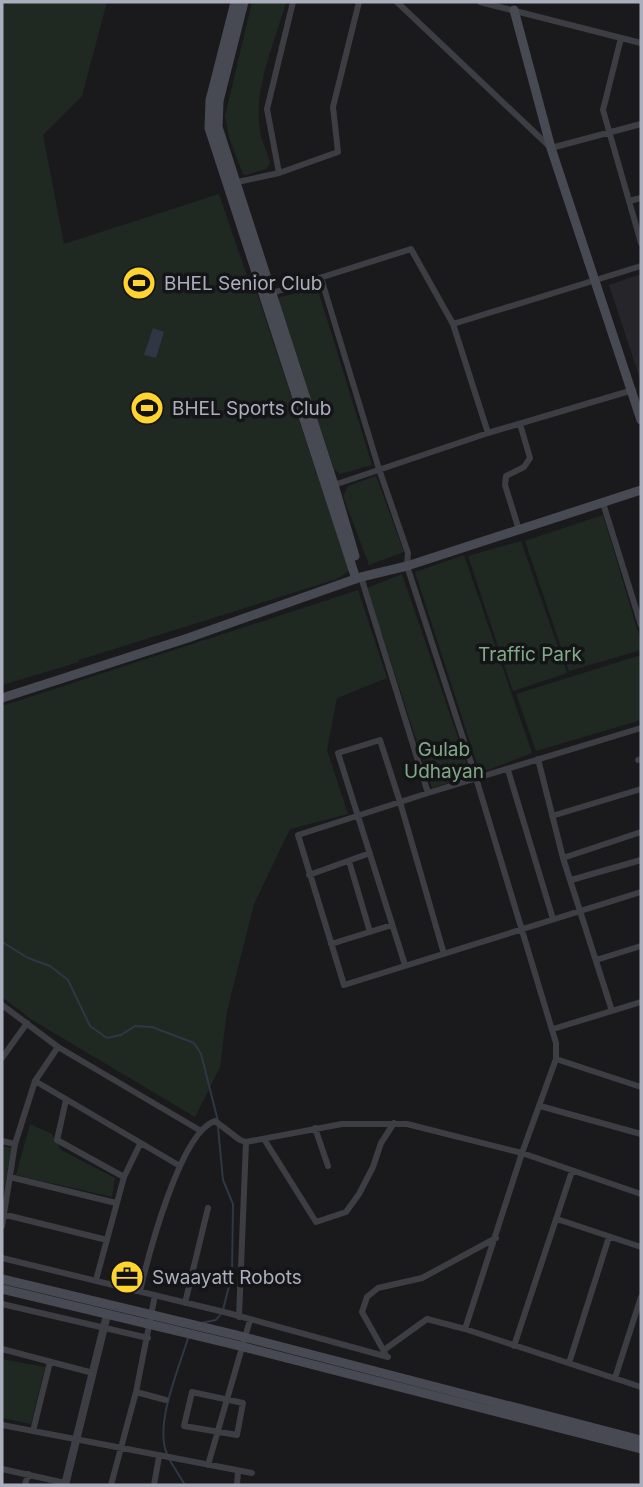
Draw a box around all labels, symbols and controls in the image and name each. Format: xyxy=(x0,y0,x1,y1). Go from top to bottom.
sports icon: BHEL Senior Club xyxy=(120,264,158,302)
place label: BHEL Senior Club xyxy=(164,272,322,295)
sports icon: BHEL Sports Club xyxy=(128,389,166,427)
place label: BHEL Sports Club xyxy=(172,397,331,420)
park label: Traffic Park xyxy=(478,643,582,666)
park label: Gulab Udhayan xyxy=(404,738,484,783)
office icon: Swaayatt Robots xyxy=(108,1258,146,1296)
place label: Swaayatt Robots xyxy=(152,1266,302,1289)

